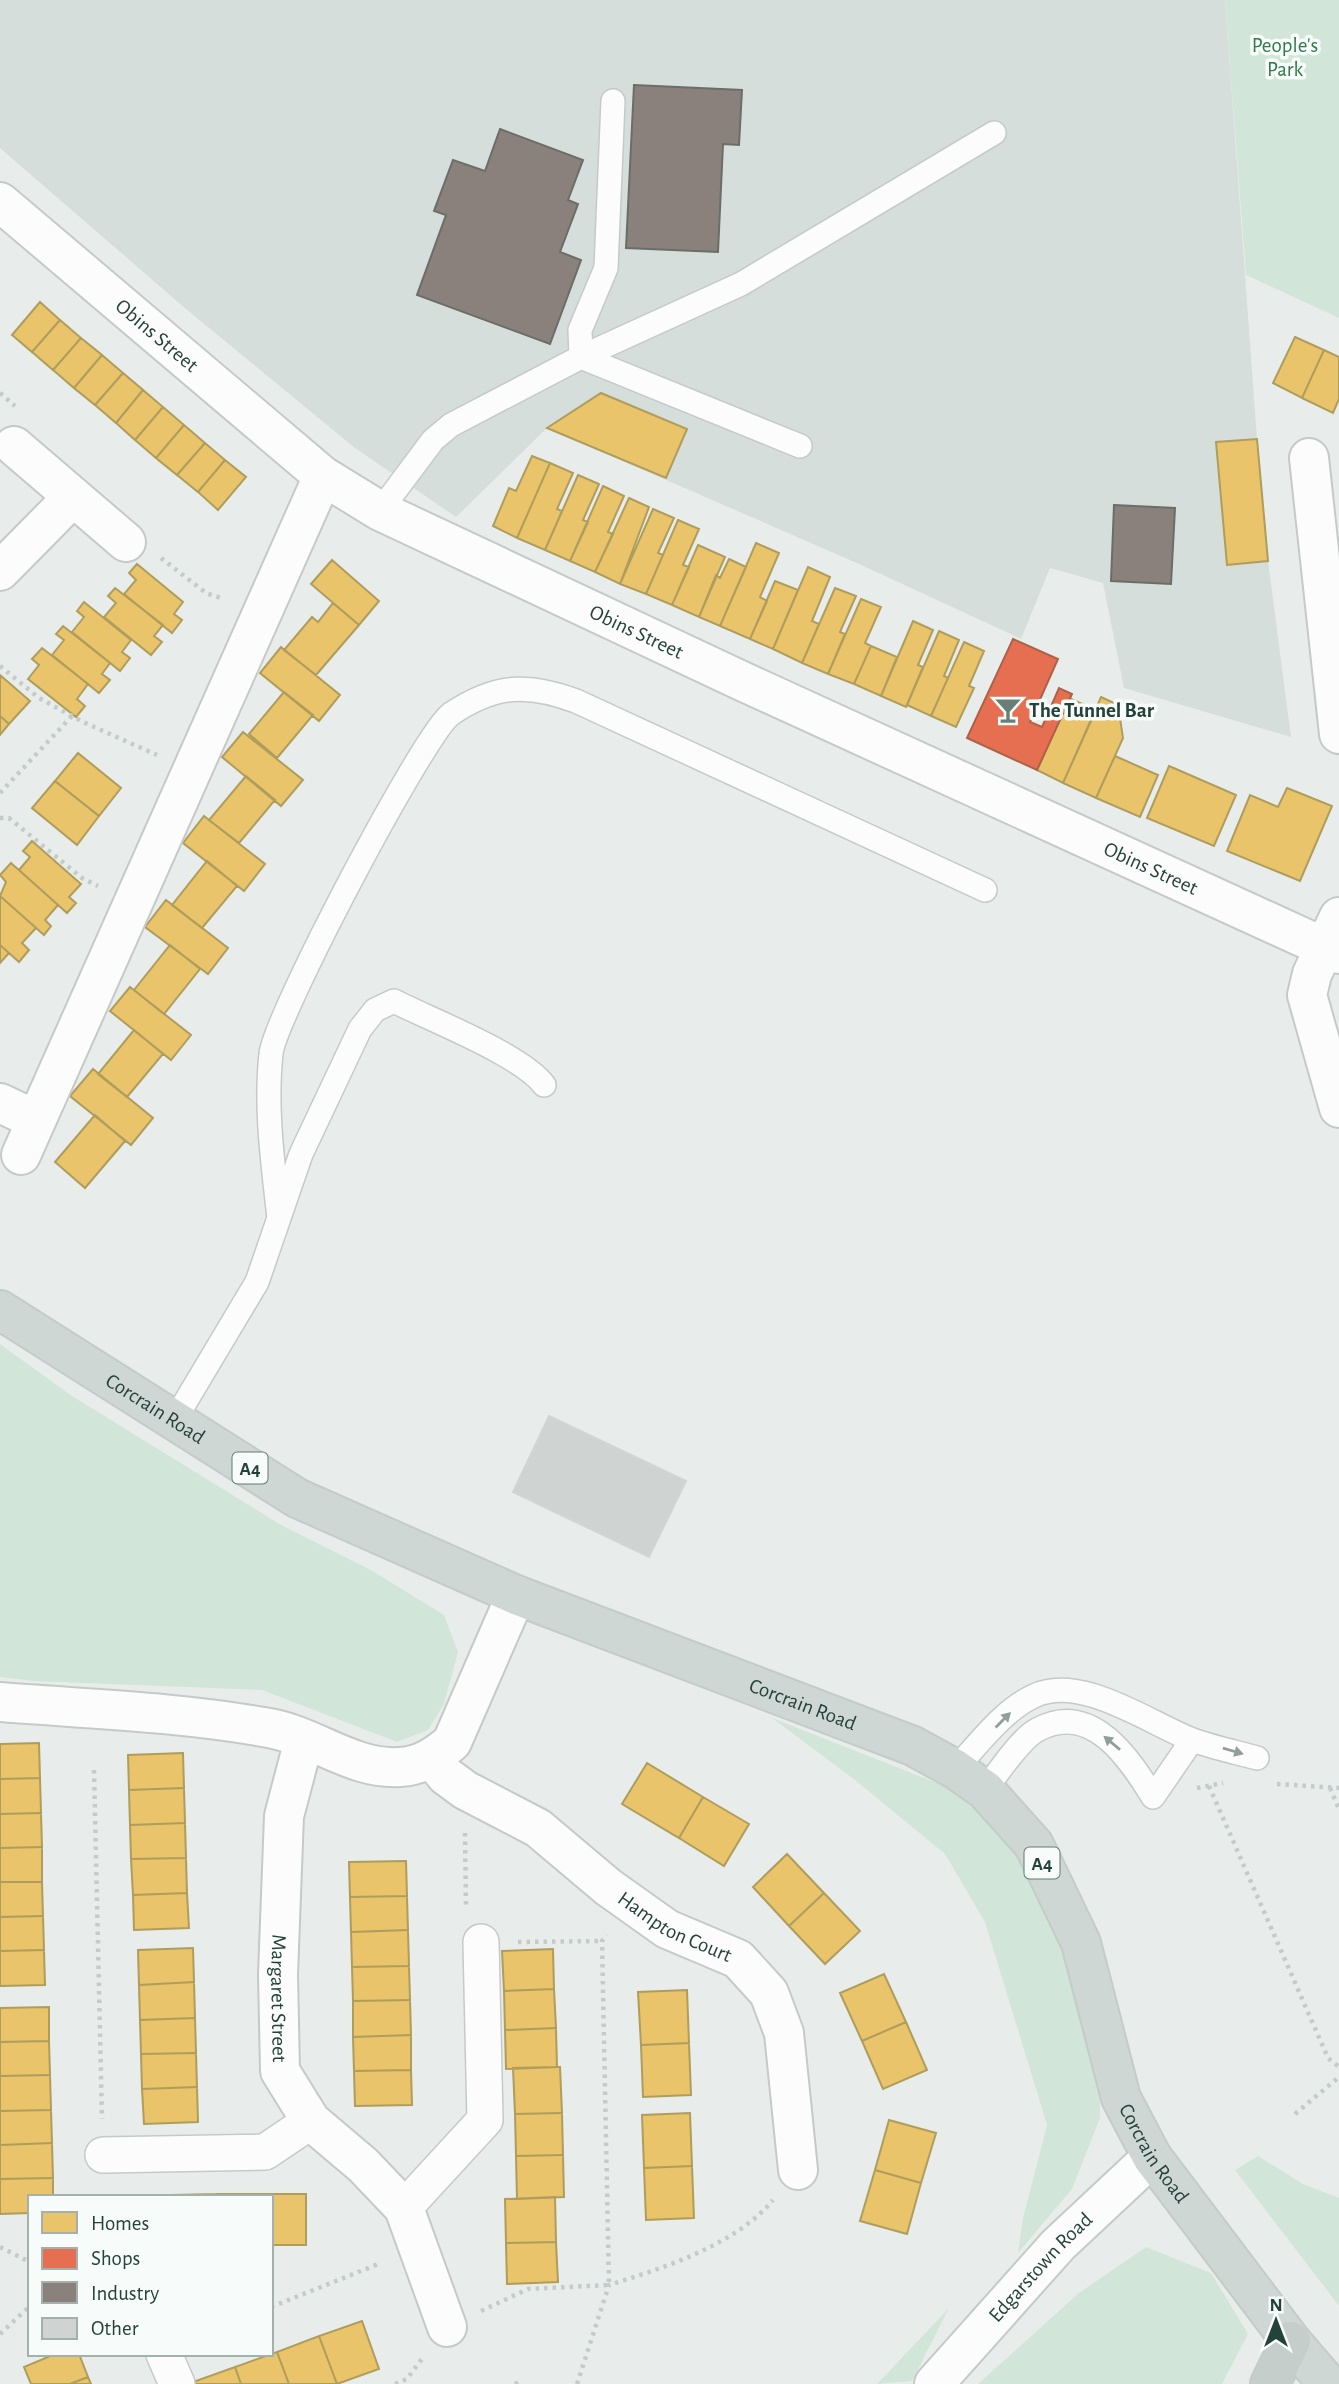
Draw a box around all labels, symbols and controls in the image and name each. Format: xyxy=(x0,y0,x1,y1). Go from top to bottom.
park label: People's Park xyxy=(1252,35,1318,80)
street label: Obins Street xyxy=(112,295,202,376)
street label: Obins Street xyxy=(586,601,687,663)
bar icon: The Tunnel Bar xyxy=(993,695,1023,725)
place label: The Tunnel Bar xyxy=(1029,700,1155,721)
street label: Obins Street xyxy=(1100,838,1201,899)
street label: Corcrain Road xyxy=(102,1370,209,1448)
road number: A4 xyxy=(232,1452,268,1484)
street label: Corcrain Road xyxy=(746,1675,859,1734)
one-way arrow xyxy=(994,1712,1011,1729)
one-way arrow xyxy=(1103,1735,1121,1750)
one-way arrow xyxy=(1223,1747,1244,1757)
road number: A4 xyxy=(1024,1848,1060,1879)
street label: Hampton Court xyxy=(614,1888,735,1966)
street label: Margaret Street xyxy=(267,1934,290,2063)
street label: Corcrain Road xyxy=(1115,2100,1193,2207)
legend xyxy=(28,2195,273,2356)
street label: Edgarstown Road xyxy=(985,2209,1097,2326)
text: Homes xyxy=(91,2213,149,2234)
text: Shops xyxy=(91,2248,140,2269)
text: Industry xyxy=(91,2283,159,2304)
north arrow xyxy=(1241,2286,1311,2356)
text: N xyxy=(1269,2296,1283,2315)
text: Other xyxy=(91,2318,139,2339)

